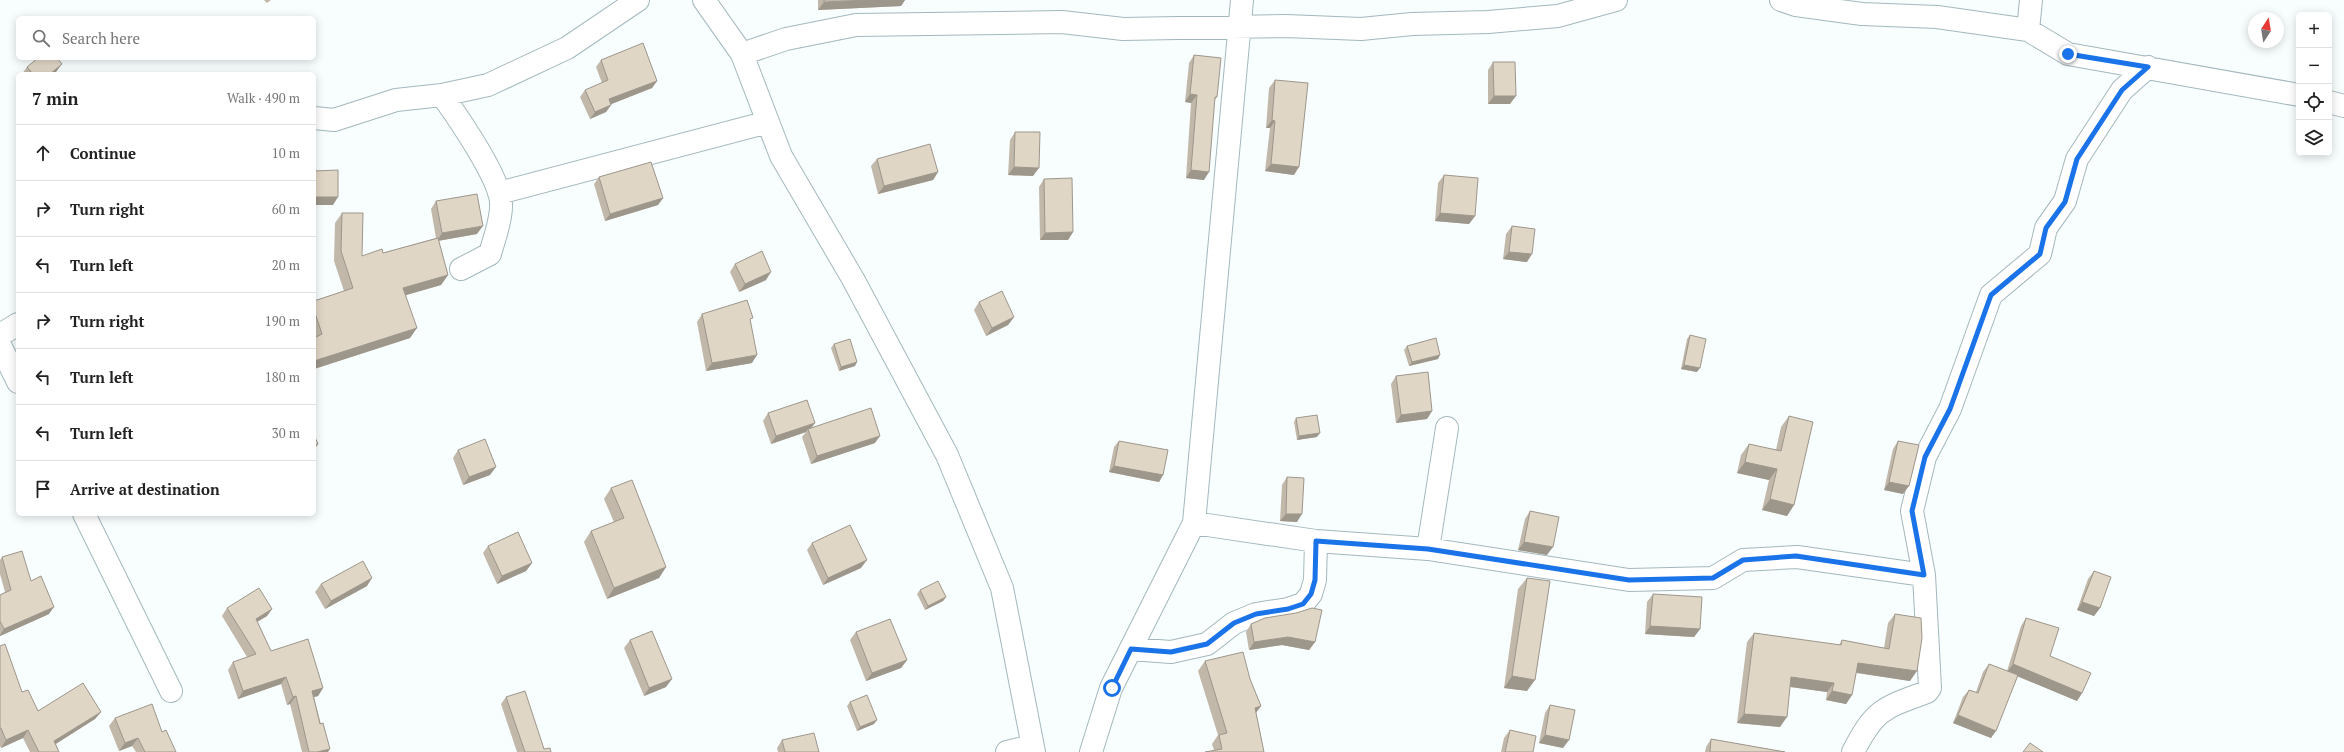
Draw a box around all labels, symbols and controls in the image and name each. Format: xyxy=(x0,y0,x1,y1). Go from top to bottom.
north arrow xyxy=(2248,12,2284,48)
map controls xyxy=(2296,12,2332,156)
button: + xyxy=(2296,12,2332,48)
search box xyxy=(16,16,316,60)
icon: search xyxy=(30,27,52,49)
text: Search here xyxy=(62,28,140,48)
route end xyxy=(2059,45,2077,63)
button: − xyxy=(2296,48,2332,84)
button: locate xyxy=(2296,84,2332,120)
text: 7 min xyxy=(32,87,79,110)
text: Walk · 490 m xyxy=(227,89,300,107)
button: layers xyxy=(2296,120,2332,156)
icon: ahead xyxy=(32,142,54,164)
text: Continue xyxy=(70,143,136,163)
text: 10 m xyxy=(272,144,300,162)
icon: right xyxy=(32,198,54,220)
text: Turn right xyxy=(70,199,145,219)
text: 60 m xyxy=(272,200,300,218)
icon: left xyxy=(32,254,54,276)
text: Turn left xyxy=(70,255,134,275)
text: 20 m xyxy=(272,256,300,274)
icon: right xyxy=(32,310,54,332)
text: Turn right xyxy=(70,311,145,331)
text: 190 m xyxy=(265,312,300,330)
icon: left xyxy=(32,366,54,388)
text: Turn left xyxy=(70,367,134,387)
text: 180 m xyxy=(265,368,300,386)
icon: left xyxy=(32,422,54,444)
text: Turn left xyxy=(70,423,134,443)
text: 30 m xyxy=(272,424,300,442)
icon: arrive xyxy=(32,478,54,500)
text: Arrive at destination xyxy=(70,479,220,499)
route start xyxy=(1103,679,1121,697)

